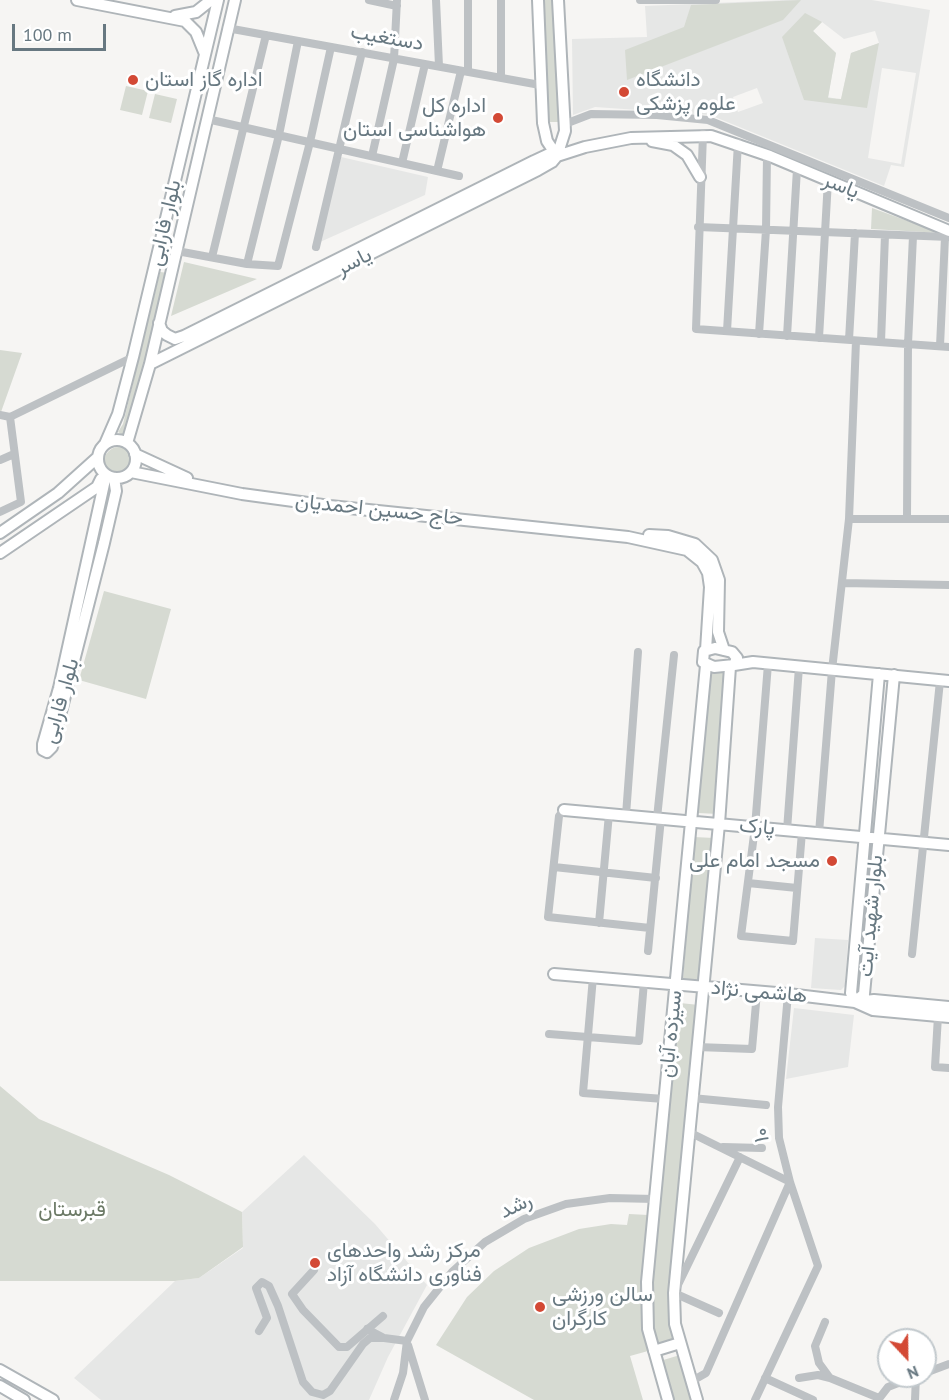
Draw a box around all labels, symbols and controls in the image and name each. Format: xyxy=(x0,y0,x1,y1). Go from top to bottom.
scale bar xyxy=(15,12,110,50)
street label: دستغیب xyxy=(349,19,425,57)
text: 100 m xyxy=(23,23,72,46)
place label: اداره گاز استان xyxy=(145,67,263,93)
place label: دانشگاه علوم پزشکی xyxy=(636,67,736,117)
marker: اداره گاز استان xyxy=(126,73,140,87)
marker: دانشگاه علوم پزشکی xyxy=(617,85,631,99)
place label: اداره کل هواشناسی استان xyxy=(343,93,486,143)
marker: اداره کل هواشناسی استان xyxy=(491,111,505,125)
street label: یاسر xyxy=(819,167,863,205)
street label: بلوار فارابی xyxy=(143,178,187,268)
street label: یاسر xyxy=(332,242,376,282)
street label: حاج حسین احمدیان xyxy=(294,489,464,531)
street label: بلوار فارابی xyxy=(37,656,85,746)
street label: پارک xyxy=(738,813,776,841)
place label: مسجد امام علی xyxy=(689,848,820,874)
marker: مسجد امام علی xyxy=(825,854,839,868)
street label: بلوار شهید آیت xyxy=(853,854,889,978)
street label: هاشمی نژاد xyxy=(710,975,808,1009)
street label: سیزده آبان xyxy=(654,989,688,1079)
street label: ۱۰ xyxy=(749,1126,775,1144)
street label: رشد xyxy=(496,1188,536,1224)
park label: قبرستان xyxy=(38,1197,106,1223)
place label: مرکز رشد واحدهای فناوری دانشگاه آزاد xyxy=(327,1238,482,1288)
marker: مرکز رشد واحدهای فناوری دانشگاه آزاد xyxy=(308,1256,322,1270)
place label: سالن ورزشی کارگران xyxy=(552,1282,653,1332)
marker: سالن ورزشی کارگران xyxy=(533,1300,547,1314)
north arrow xyxy=(877,1328,937,1388)
text: N xyxy=(904,1362,922,1384)

